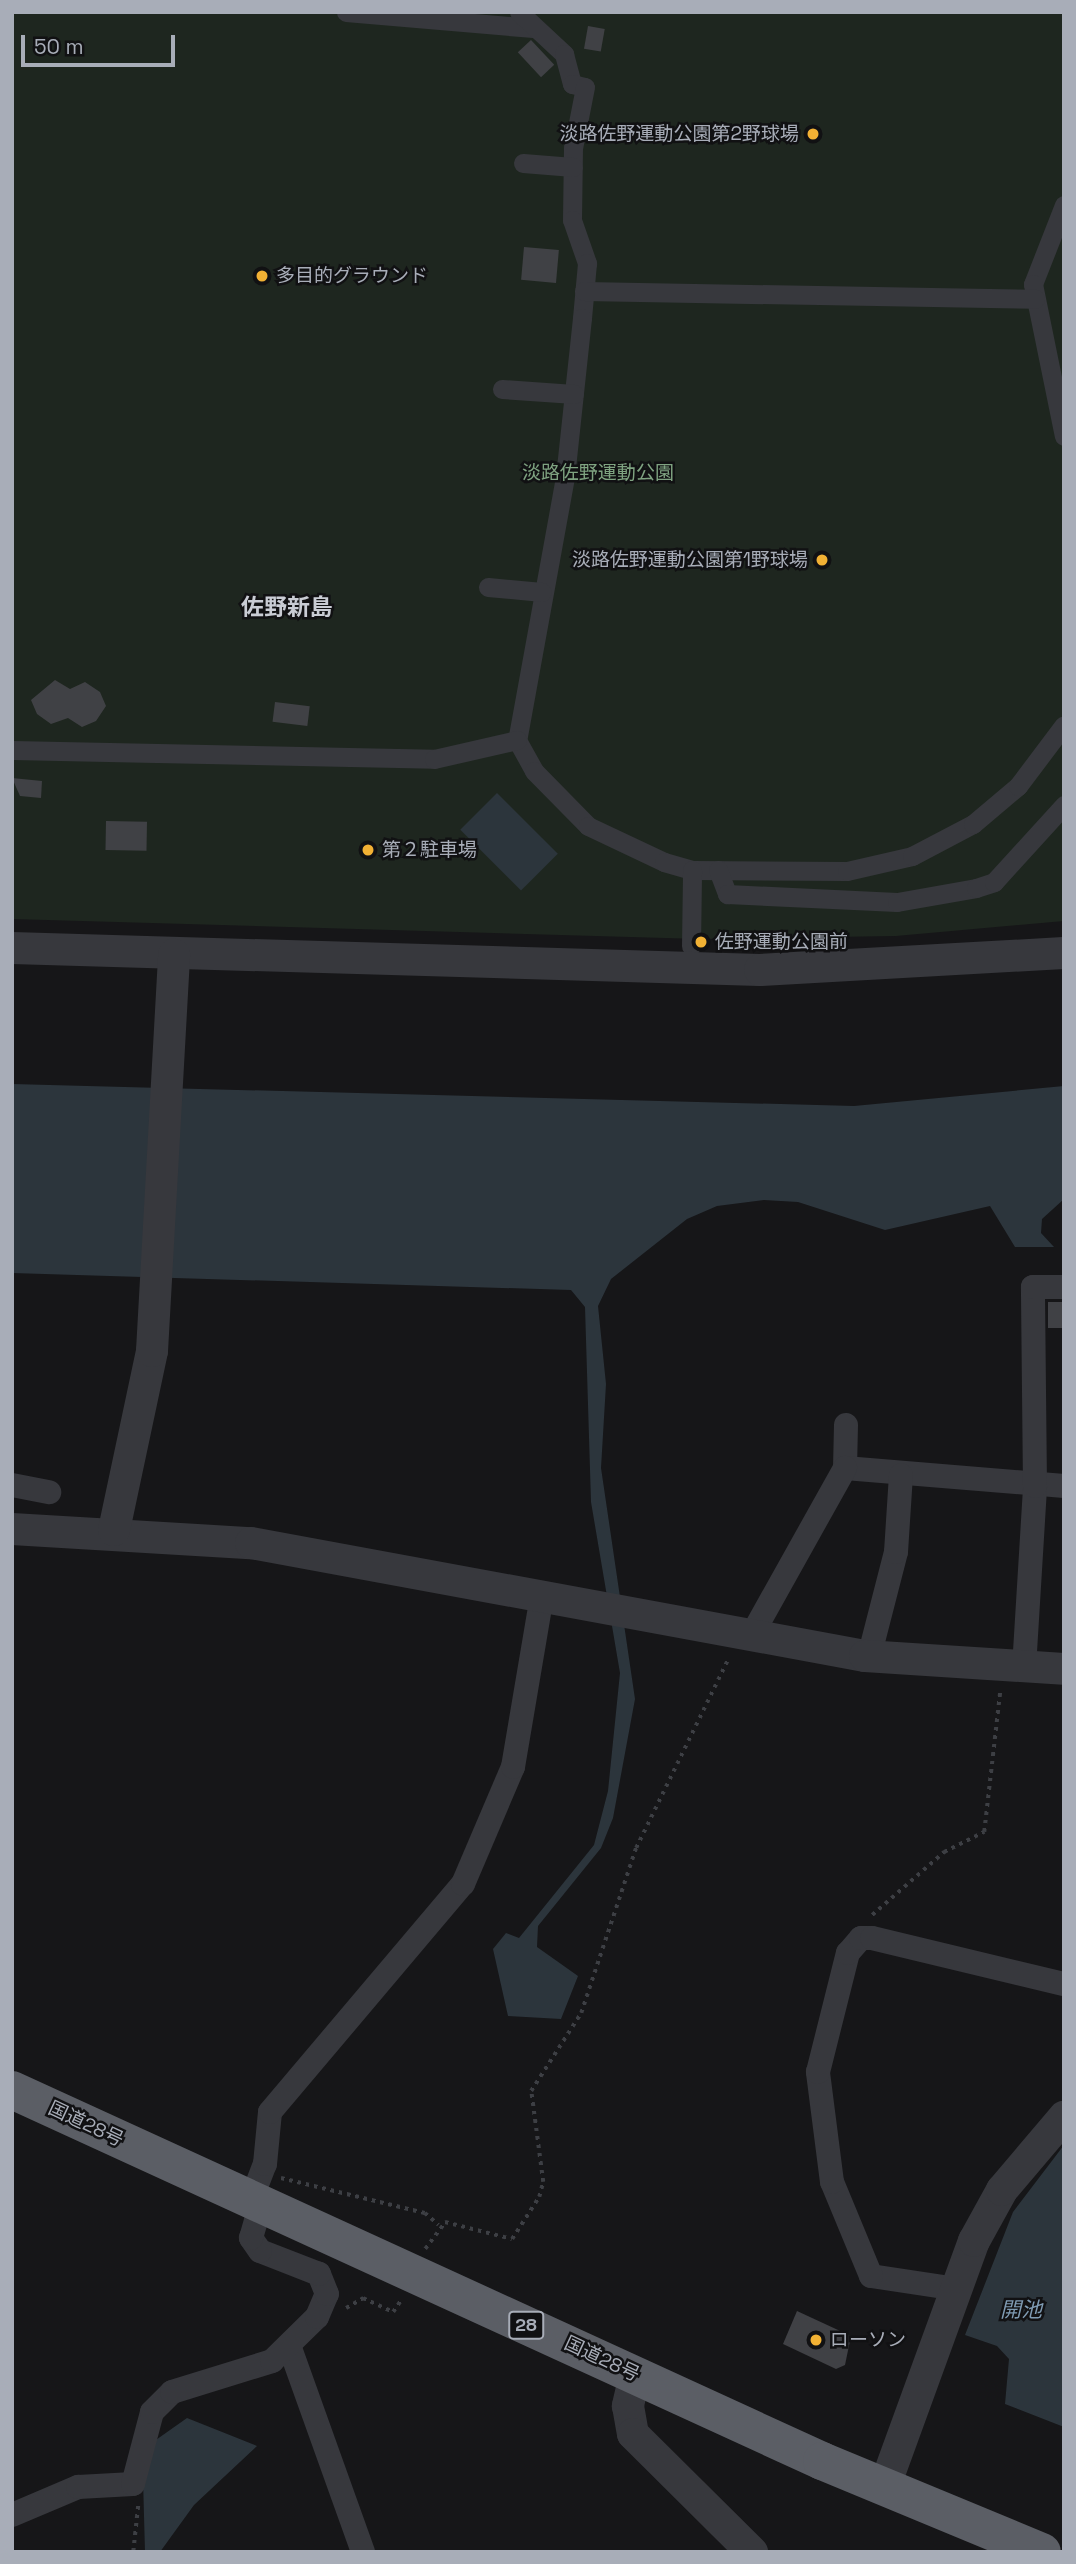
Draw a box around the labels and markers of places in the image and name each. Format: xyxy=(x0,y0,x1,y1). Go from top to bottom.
place label: 淡路佐野運動公園第2野球場 xyxy=(560,123,799,145)
marker: 淡路佐野運動公園第2野球場 xyxy=(805,126,821,142)
place label: 多目的グラウンド xyxy=(276,265,428,287)
marker: 多目的グラウンド xyxy=(254,268,270,284)
place label: 淡路佐野運動公園第1野球場 xyxy=(572,549,808,571)
marker: 淡路佐野運動公園第1野球場 xyxy=(814,552,830,568)
place label: 第２駐車場 xyxy=(382,839,477,861)
marker: 第２駐車場 xyxy=(360,842,376,858)
place label: 佐野運動公園前 xyxy=(715,931,848,953)
marker: 佐野運動公園前 xyxy=(693,934,709,950)
place label: ローソン xyxy=(830,2329,906,2351)
marker: ローソン xyxy=(808,2332,824,2348)

